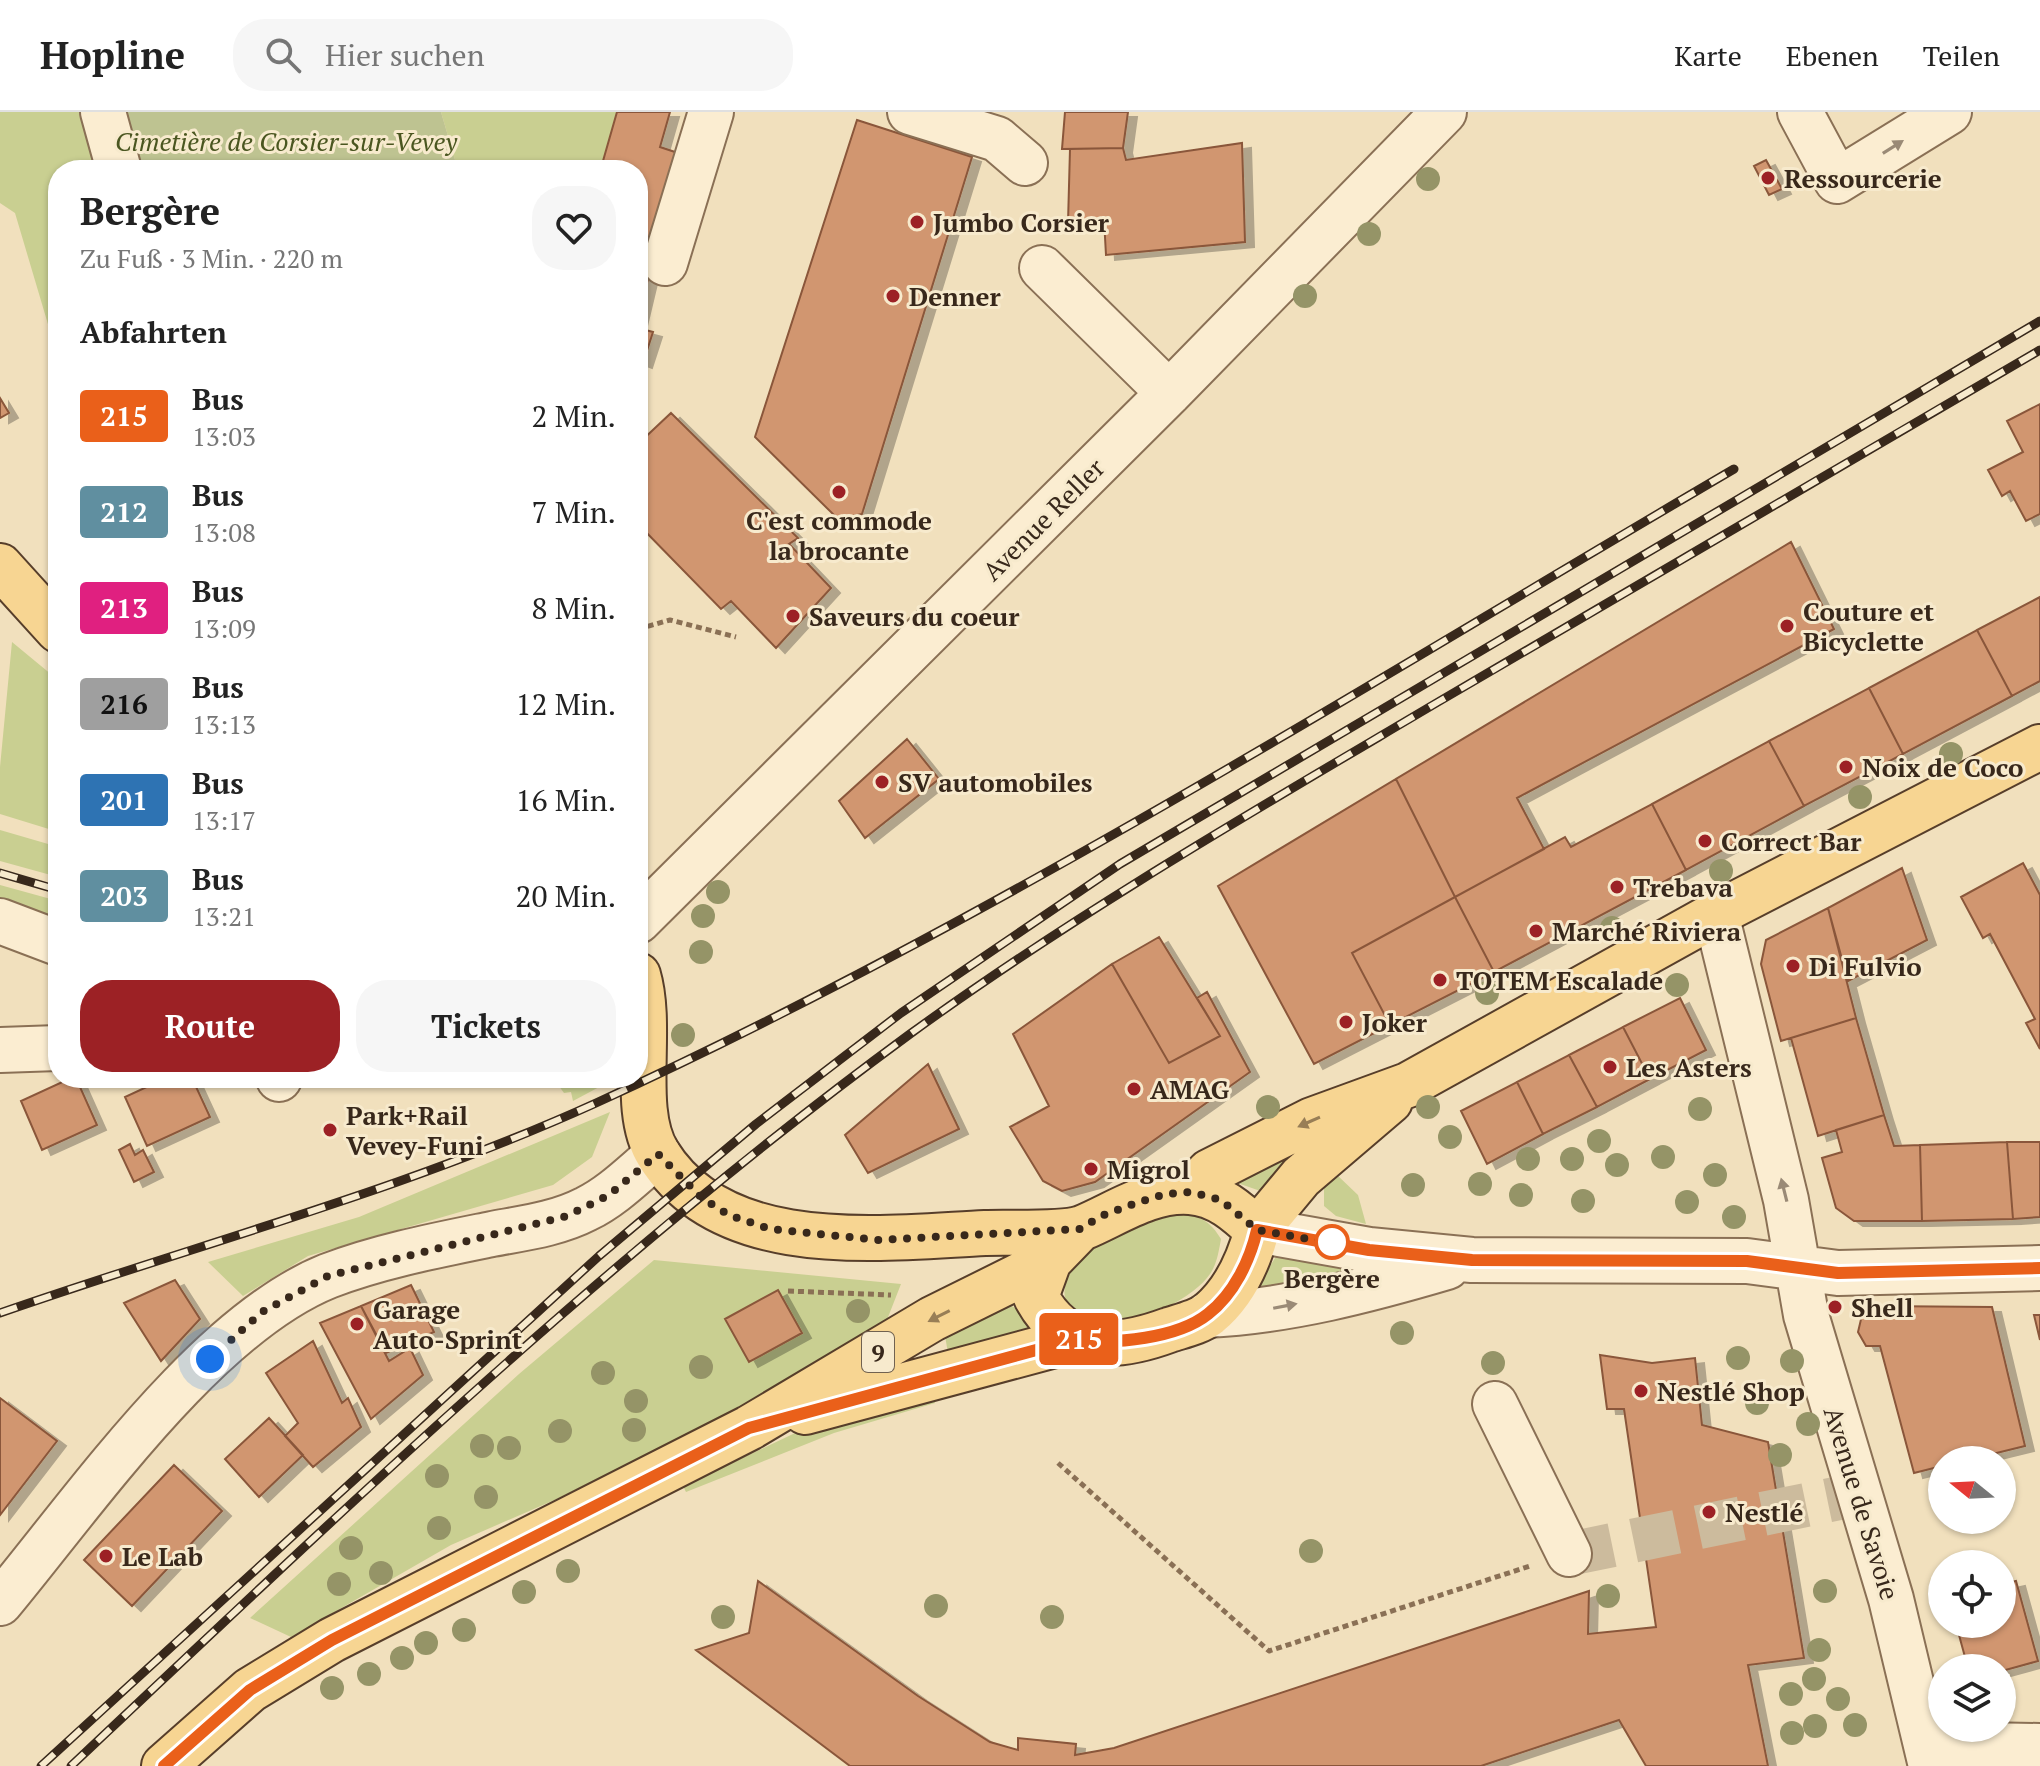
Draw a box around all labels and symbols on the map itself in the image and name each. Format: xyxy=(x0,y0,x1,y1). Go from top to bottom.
park label: Cimetière de Corsier-sur-Vevey xyxy=(115,124,458,158)
one-way arrow xyxy=(1882,140,1904,154)
place label: Ressourcerie xyxy=(1784,161,1942,195)
marker: Ressourcerie xyxy=(1759,169,1777,187)
place label: Jumbo Corsier xyxy=(933,205,1110,239)
marker: Jumbo Corsier xyxy=(908,213,926,231)
place label: Denner xyxy=(909,279,1002,313)
marker: Denner xyxy=(884,287,902,305)
street label: Avenue Reller xyxy=(975,451,1111,587)
marker: C'est commode la brocante xyxy=(830,483,848,501)
place label: C'est commode la brocante xyxy=(746,503,932,567)
place label: Couture et Bicyclette xyxy=(1803,594,1935,658)
place label: Saveurs du coeur xyxy=(809,599,1020,633)
marker: Saveurs du coeur xyxy=(784,607,802,625)
marker: Couture et Bicyclette xyxy=(1778,617,1796,635)
place label: Noix de Coco xyxy=(1862,750,2023,784)
marker: Noix de Coco xyxy=(1837,758,1855,776)
place label: SV automobiles xyxy=(898,765,1092,799)
marker: SV automobiles xyxy=(873,773,891,791)
place label: Correct Bar xyxy=(1721,824,1862,858)
marker: Correct Bar xyxy=(1696,832,1714,850)
place label: Trebava xyxy=(1633,870,1734,904)
marker: Trebava xyxy=(1608,878,1626,896)
place label: Marché Riviera xyxy=(1552,914,1742,948)
marker: Marché Riviera xyxy=(1527,922,1545,940)
place label: Di Fulvio xyxy=(1809,949,1922,983)
marker: Di Fulvio xyxy=(1784,957,1802,975)
place label: TOTEM Escalade xyxy=(1456,963,1663,997)
marker: TOTEM Escalade xyxy=(1431,971,1449,989)
place label: Joker xyxy=(1362,1005,1428,1039)
marker: Joker xyxy=(1337,1013,1355,1031)
place label: Les Asters xyxy=(1626,1050,1752,1084)
marker: Les Asters xyxy=(1601,1058,1619,1076)
place label: AMAG xyxy=(1150,1072,1230,1106)
marker: AMAG xyxy=(1125,1080,1143,1098)
place label: Park+Rail Vevey-Funi xyxy=(346,1098,484,1162)
one-way arrow xyxy=(1297,1115,1321,1129)
marker: Park+Rail Vevey-Funi xyxy=(321,1121,339,1139)
place label: Migrol xyxy=(1107,1152,1190,1186)
marker: Migrol xyxy=(1082,1160,1100,1178)
one-way arrow xyxy=(1777,1177,1789,1202)
marker: Bergère xyxy=(1315,1225,1349,1259)
place label: Bergère xyxy=(1284,1261,1380,1295)
place label: Shell xyxy=(1851,1290,1913,1324)
place label: Garage Auto-Sprint xyxy=(373,1292,523,1356)
marker: Shell xyxy=(1826,1298,1844,1316)
one-way arrow xyxy=(1272,1300,1297,1312)
one-way arrow xyxy=(928,1310,951,1323)
line badge: 215 xyxy=(1033,1313,1125,1365)
marker: Garage Auto-Sprint xyxy=(348,1315,366,1333)
road number: 9 xyxy=(862,1332,894,1372)
your location xyxy=(190,1339,230,1379)
place label: Nestlé Shop xyxy=(1657,1374,1805,1408)
marker: Nestlé Shop xyxy=(1632,1382,1650,1400)
street label: Avenue de Savoie xyxy=(1816,1402,1908,1604)
north arrow xyxy=(1928,1446,2016,1534)
place label: Nestlé xyxy=(1725,1495,1803,1529)
marker: Nestlé xyxy=(1700,1503,1718,1521)
place label: Le Lab xyxy=(122,1539,203,1573)
marker: Le Lab xyxy=(97,1547,115,1565)

